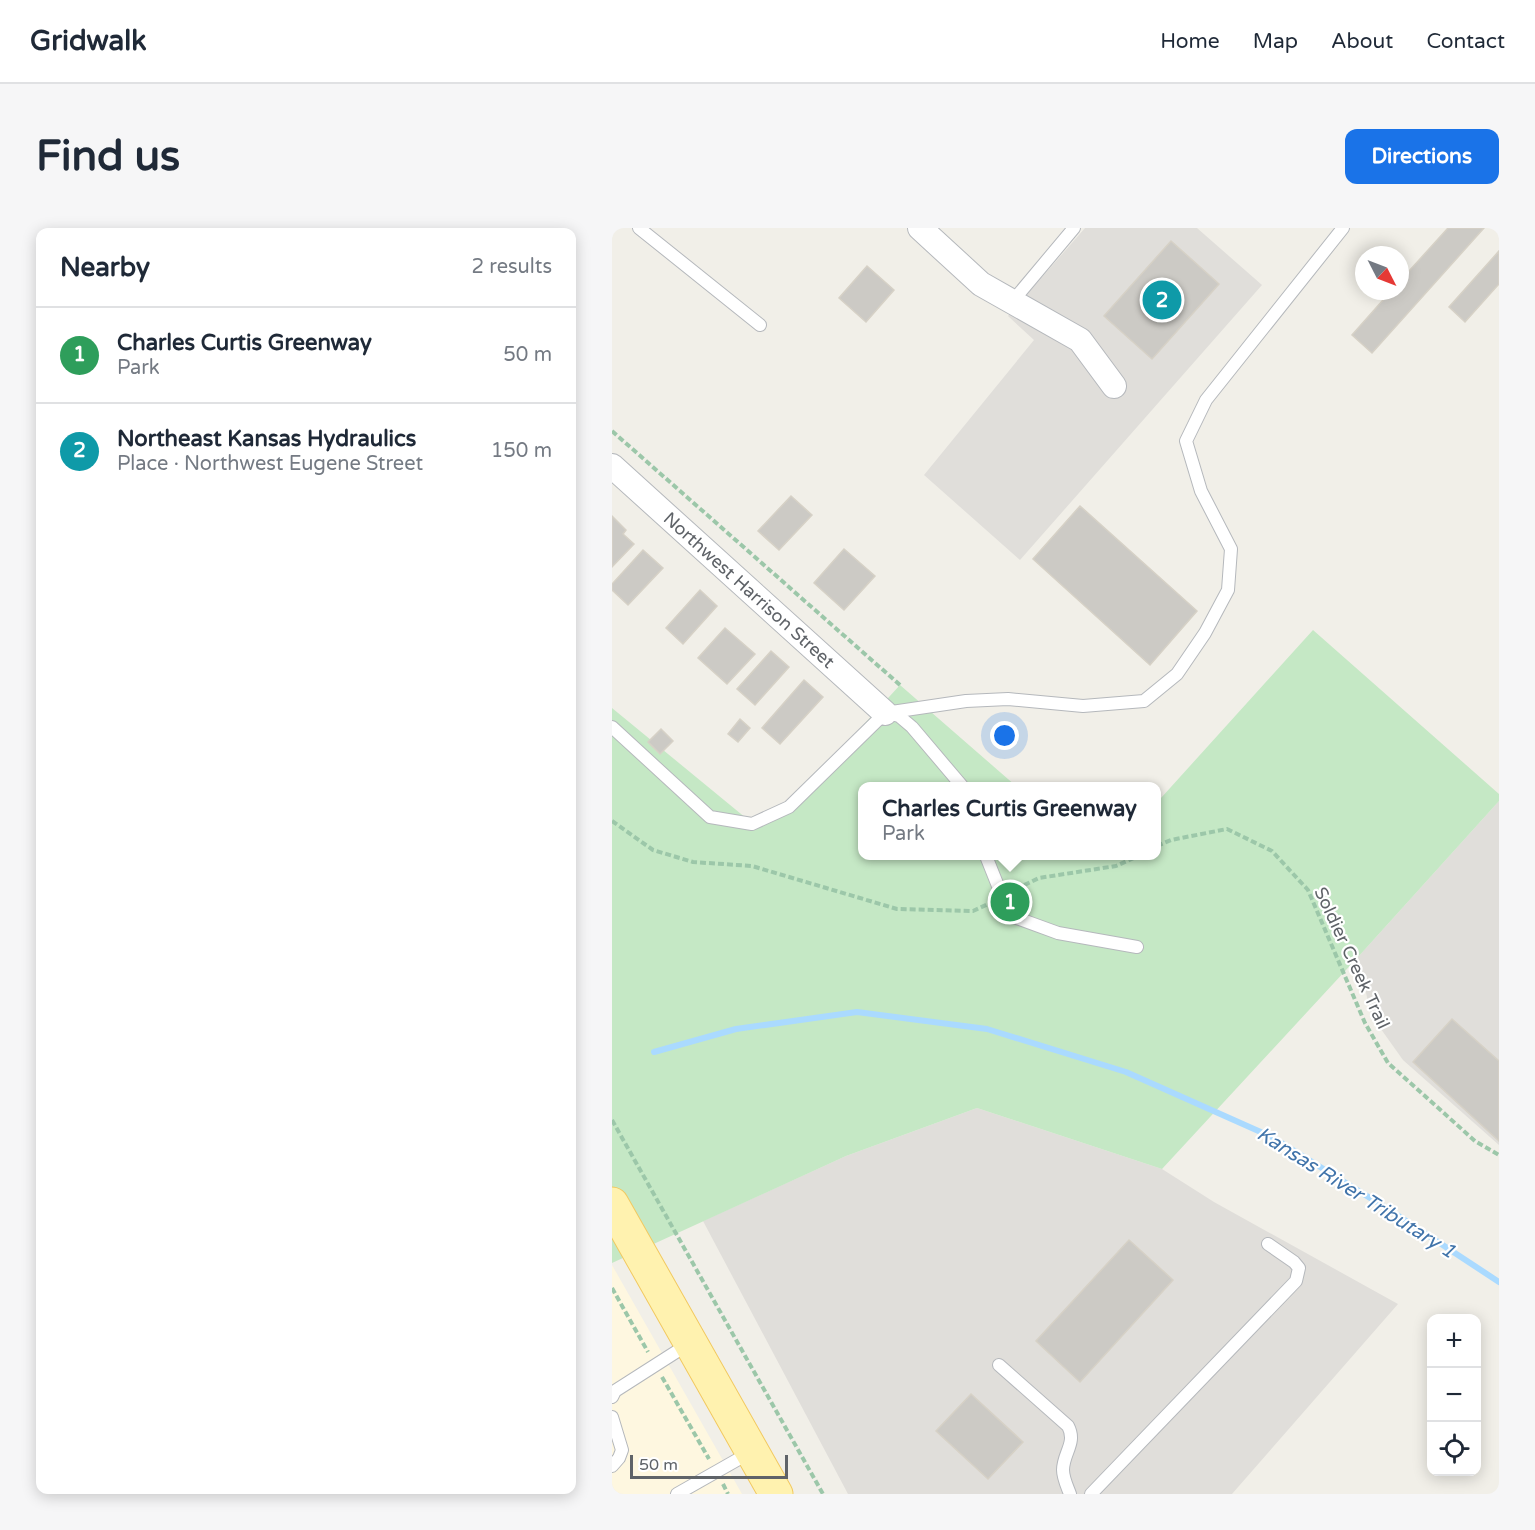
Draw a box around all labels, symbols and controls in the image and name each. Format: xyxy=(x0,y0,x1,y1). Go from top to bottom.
text: Gridwalk xyxy=(30,24,147,58)
text: Home xyxy=(1160,29,1220,54)
text: Map xyxy=(1253,29,1298,54)
text: About xyxy=(1331,29,1393,54)
text: Contact xyxy=(1426,29,1505,54)
button: Directions xyxy=(1345,129,1499,184)
text: Find us xyxy=(36,131,180,182)
north arrow xyxy=(1355,246,1409,300)
text: Nearby xyxy=(60,252,150,283)
text: 2 results xyxy=(472,255,552,279)
pin: 2 xyxy=(1142,278,1182,322)
text: Charles Curtis Greenway xyxy=(117,330,372,356)
text: 1 xyxy=(73,343,86,367)
text: 50 m xyxy=(503,343,552,367)
text: Park xyxy=(117,356,160,380)
text: Northeast Kansas Hydraulics xyxy=(117,426,416,452)
text: 2 xyxy=(73,439,86,463)
text: 150 m xyxy=(491,439,552,463)
text: Place · Northwest Eugene Street xyxy=(117,452,423,476)
street label: Northwest Harrison Street xyxy=(659,507,839,673)
your location xyxy=(990,721,1019,750)
popup xyxy=(858,782,1161,860)
text: Charles Curtis Greenway xyxy=(882,796,1137,822)
text: Park xyxy=(882,822,925,846)
pin: 1 xyxy=(990,880,1030,924)
street label: Soldier Creek Trail xyxy=(1310,884,1394,1032)
water label: Kansas River Tributary 1 xyxy=(1252,1122,1460,1264)
map controls xyxy=(1427,1314,1481,1476)
button: + xyxy=(1427,1314,1481,1368)
button: − xyxy=(1427,1368,1481,1422)
button: locate xyxy=(1427,1422,1481,1476)
scale bar xyxy=(630,1452,788,1480)
text: 50 m xyxy=(639,1455,678,1475)

